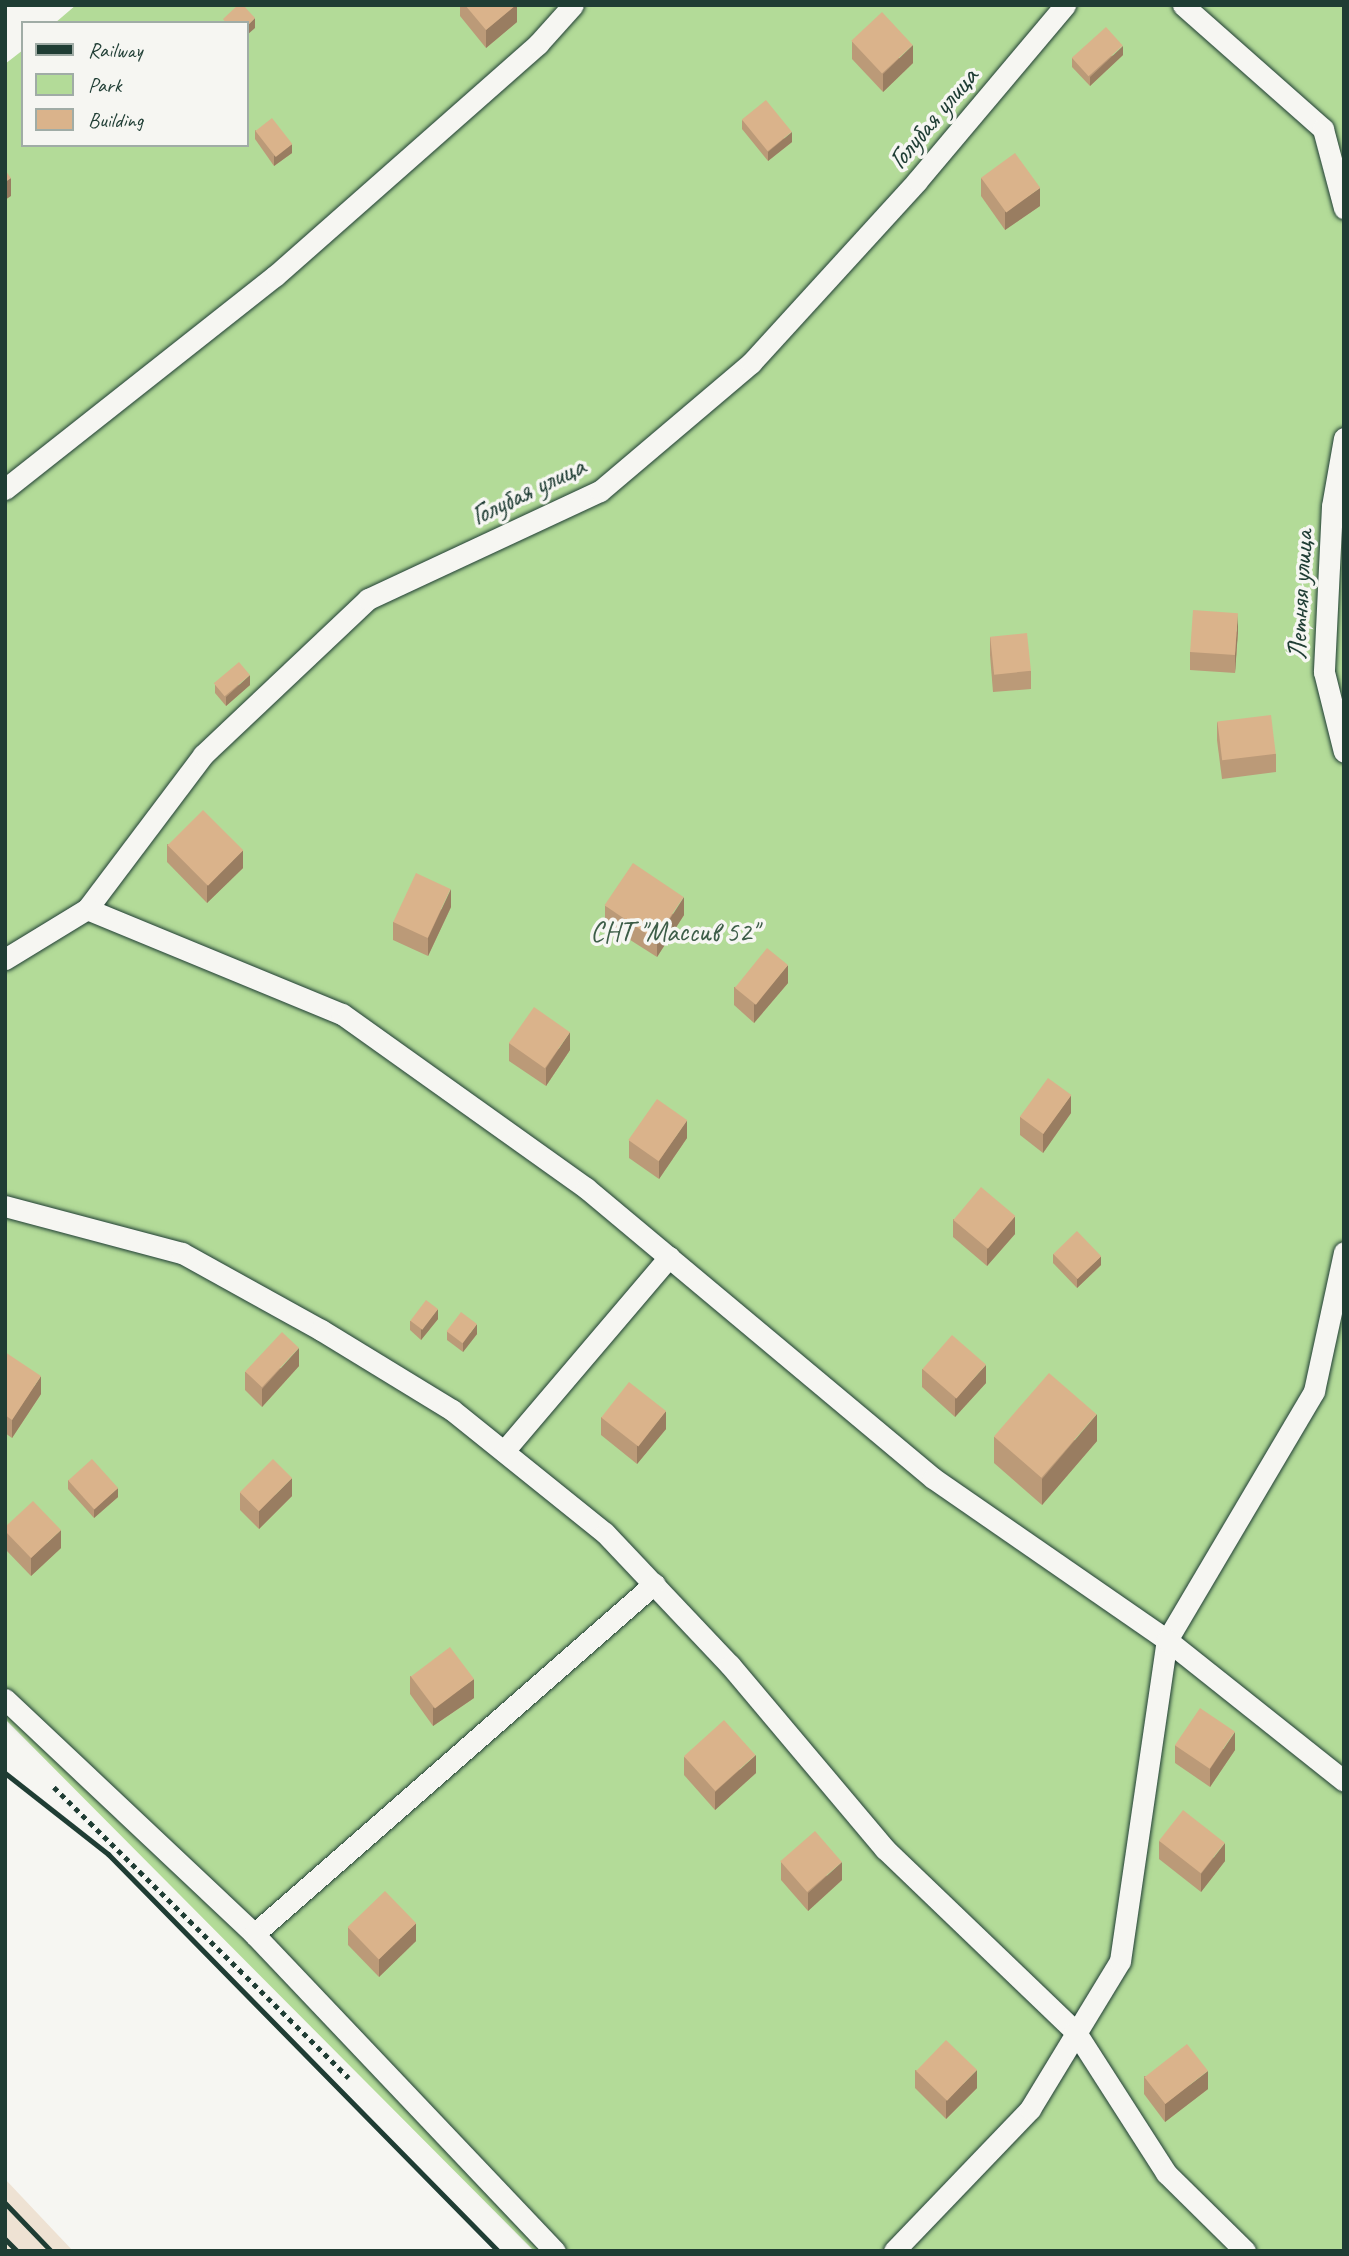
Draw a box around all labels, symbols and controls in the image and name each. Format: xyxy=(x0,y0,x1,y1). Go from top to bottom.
legend xyxy=(21,21,248,147)
text: Railway xyxy=(88,37,142,63)
street label: Голубая улица xyxy=(880,60,986,176)
text: Park xyxy=(88,72,121,98)
text: Building xyxy=(88,107,143,133)
street label: Голубая улица xyxy=(465,449,591,533)
street label: Летняя улица xyxy=(1280,529,1320,661)
park label: СНТ "Массив 52" xyxy=(590,915,758,949)

